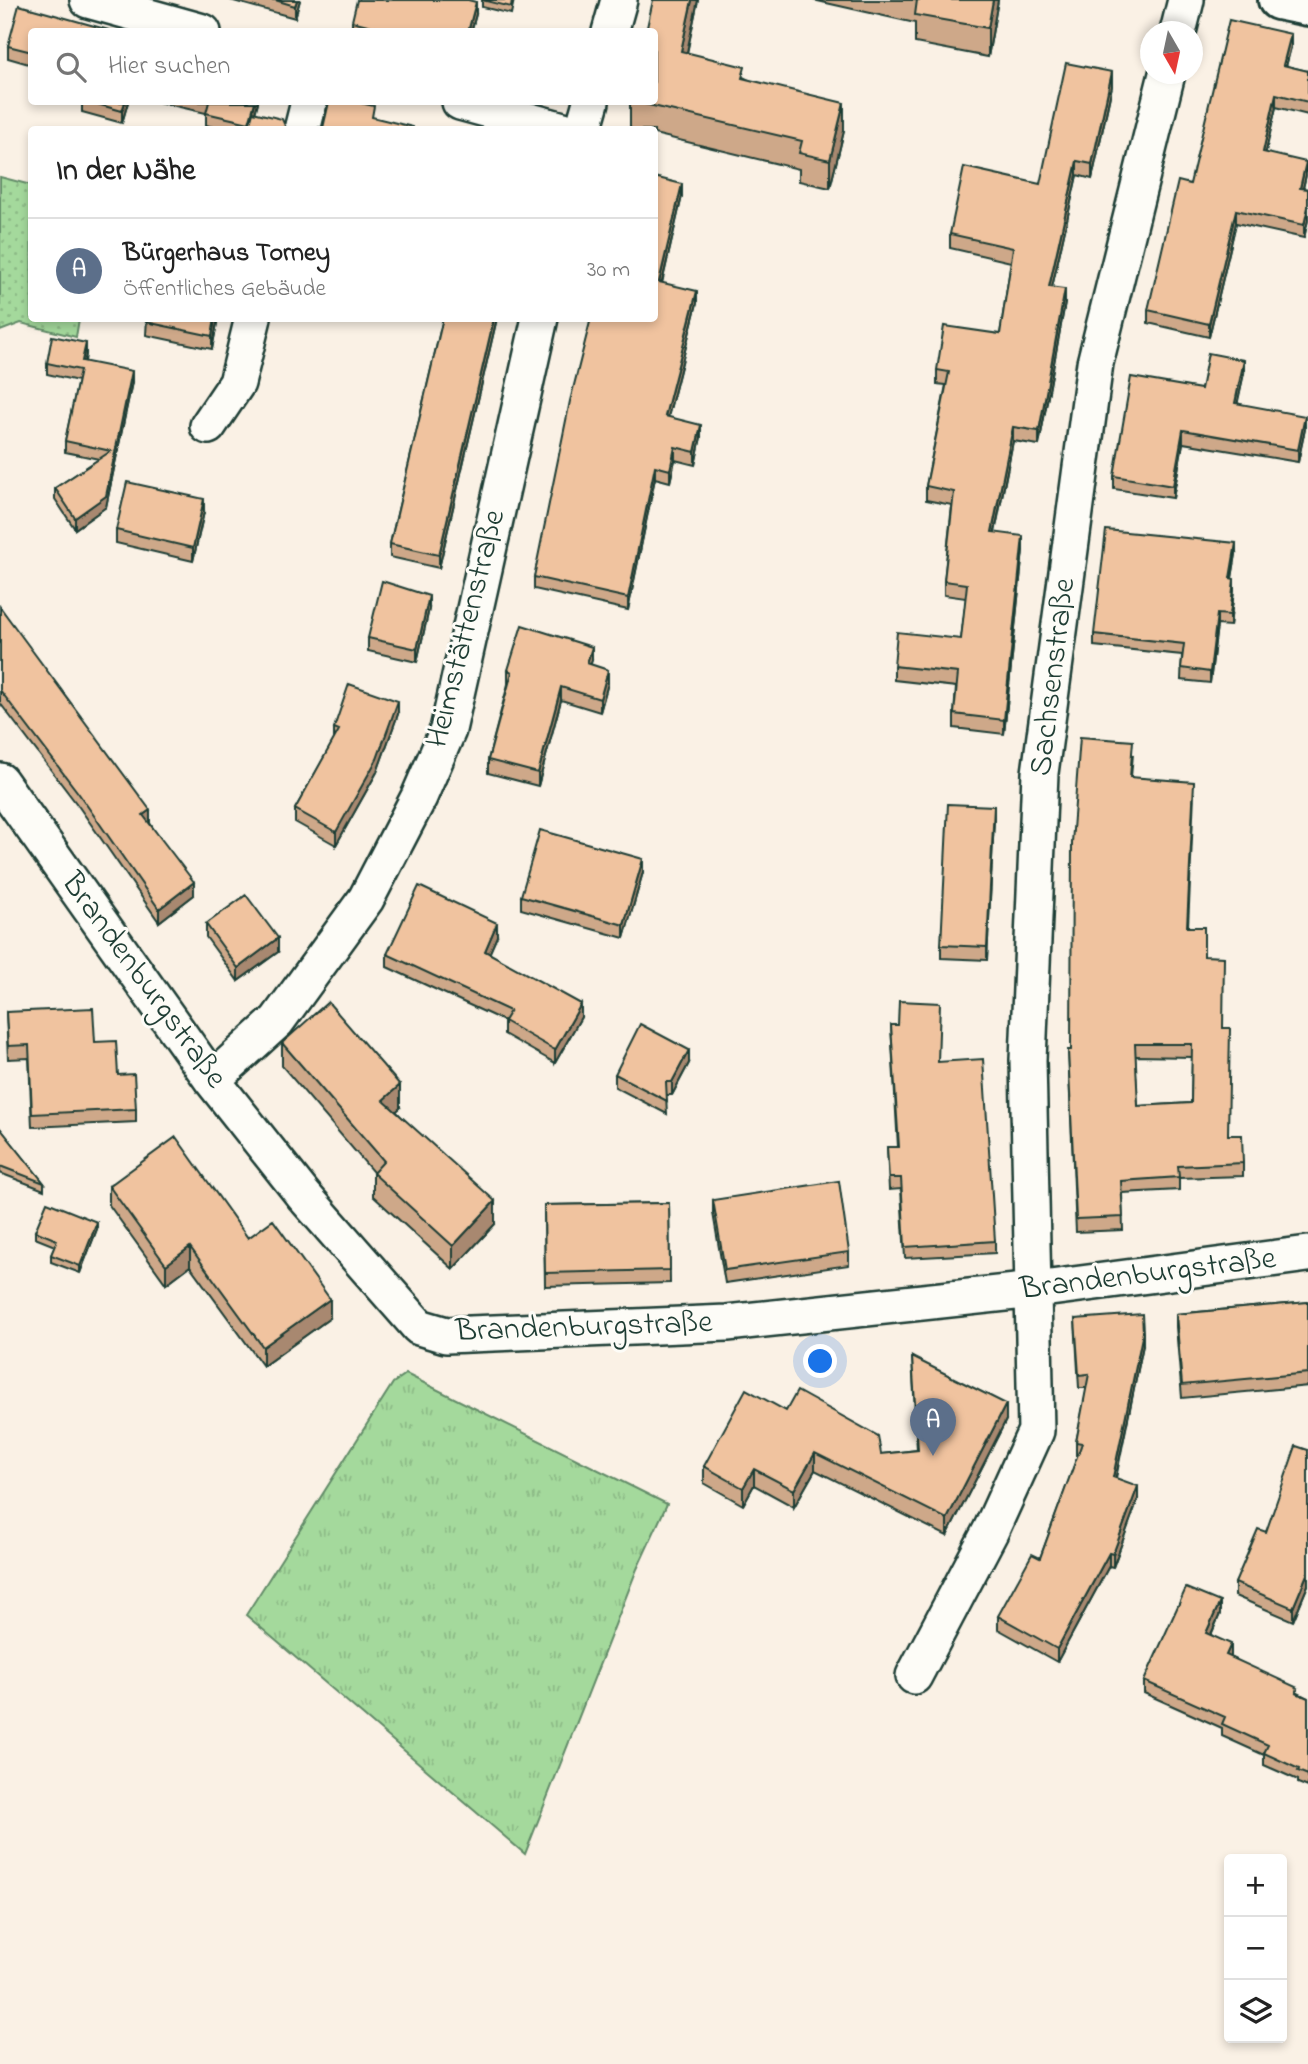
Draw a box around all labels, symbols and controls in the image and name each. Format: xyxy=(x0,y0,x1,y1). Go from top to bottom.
north arrow xyxy=(1140,21,1203,84)
search box xyxy=(28,28,658,105)
icon: search xyxy=(52,48,90,86)
text: Hier suchen xyxy=(108,48,230,86)
text: In der Nähe xyxy=(56,150,196,194)
text: Bürgerhaus Torney xyxy=(123,235,330,273)
text: A xyxy=(72,254,86,287)
text: 30 m xyxy=(587,254,630,287)
text: Öffentliches Gebäude xyxy=(123,273,326,306)
street label: Heimstättenstraße xyxy=(415,504,519,753)
street label: Sachsenstraße xyxy=(1019,575,1090,779)
street label: Brandenburgstraße xyxy=(48,862,238,1099)
street label: Brandenburgstraße xyxy=(1016,1236,1279,1314)
street label: Brandenburgstraße xyxy=(454,1300,714,1356)
your location xyxy=(803,1344,837,1378)
pin: A xyxy=(910,1398,956,1456)
map controls xyxy=(1224,1854,1287,2043)
button: + xyxy=(1224,1854,1287,1917)
button: − xyxy=(1224,1917,1287,1980)
button: layers xyxy=(1224,1980,1287,2043)

